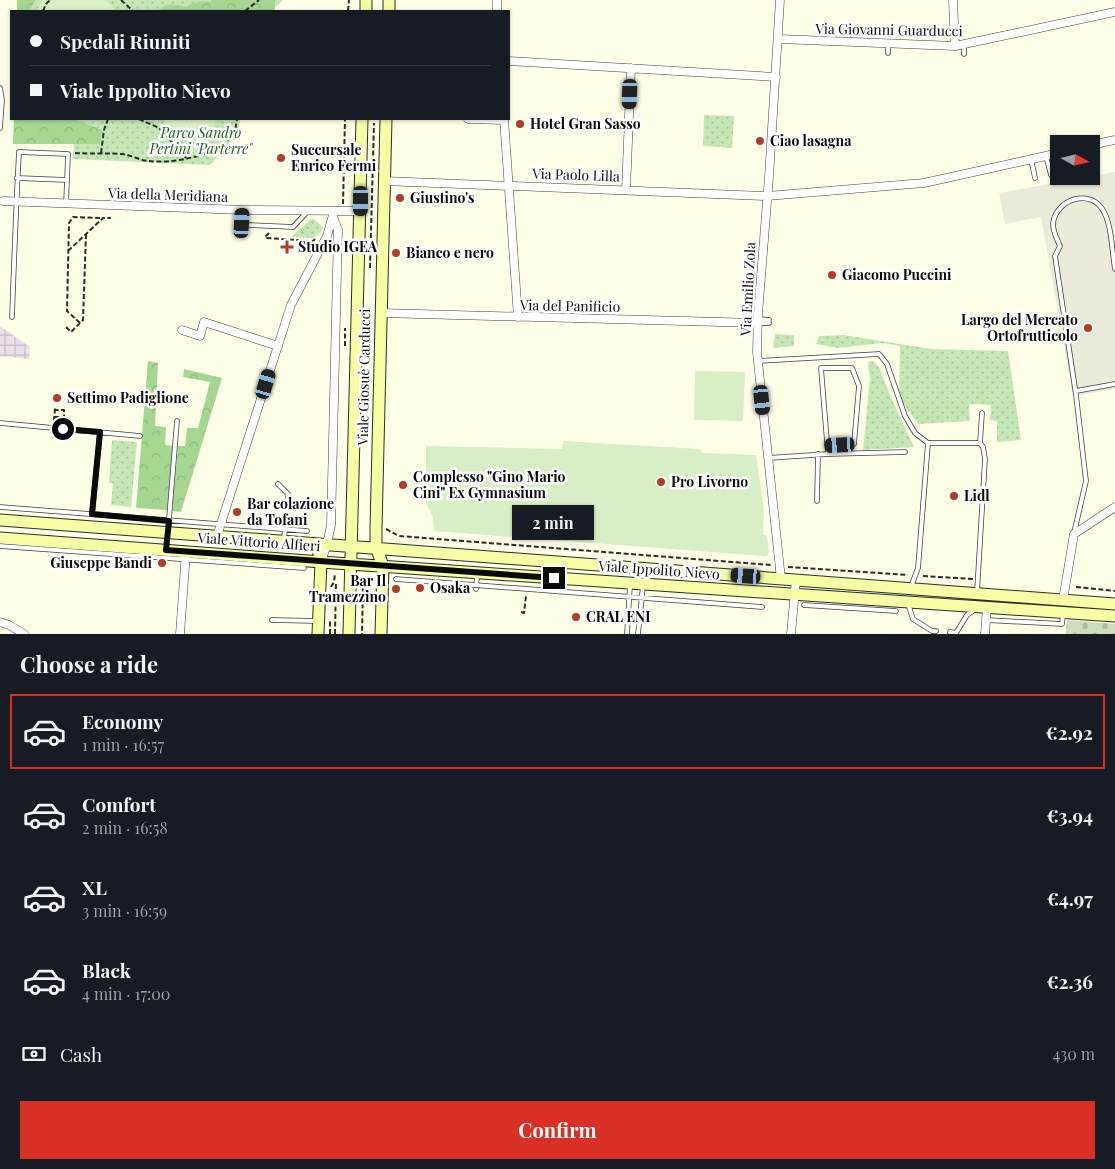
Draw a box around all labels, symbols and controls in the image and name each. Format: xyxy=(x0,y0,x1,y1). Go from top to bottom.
street label: Via Giovanni Guarducci xyxy=(814,19,963,40)
text: Spedali Riuniti xyxy=(60,28,191,54)
text: Viale Ippolito Nievo xyxy=(60,77,231,103)
car xyxy=(621,79,638,109)
place label: Hotel Gran Sasso xyxy=(530,114,641,133)
marker: Hotel Gran Sasso xyxy=(514,118,526,130)
park label: Parco Sandro Pertini "Parterre" xyxy=(149,123,253,158)
place label: Ciao lasagna xyxy=(770,131,852,150)
marker: Ciao lasagna xyxy=(754,135,766,147)
north arrow xyxy=(1050,135,1100,185)
map controls xyxy=(1050,135,1100,185)
place label: Succursale Enrico Fermi xyxy=(291,140,377,175)
marker: Succursale Enrico Fermi xyxy=(275,152,287,164)
street label: Via Paolo Lilla xyxy=(531,163,620,186)
street label: Via della Meridiana xyxy=(107,183,228,206)
car xyxy=(353,186,368,216)
place label: Giustino's xyxy=(410,188,474,207)
marker: Giustino's xyxy=(394,192,406,204)
car xyxy=(233,208,250,238)
place label: Studio IGEA xyxy=(298,237,378,256)
marker: Studio IGEA xyxy=(280,240,294,254)
street label: Via Emilio Zola xyxy=(736,242,759,337)
place label: Bianco e nero xyxy=(406,243,494,262)
marker: Bianco e nero xyxy=(390,247,402,259)
place label: Giacomo Puccini xyxy=(842,265,952,284)
marker: Giacomo Puccini xyxy=(826,269,838,281)
street label: Via del Panificio xyxy=(519,295,621,316)
street label: Viale Giosuè Carducci xyxy=(353,308,374,447)
place label: Largo del Mercato Ortofrutticolo xyxy=(961,310,1078,345)
marker: Largo del Mercato Ortofrutticolo xyxy=(1082,322,1094,334)
car xyxy=(254,367,277,401)
car xyxy=(752,384,771,416)
place label: Settimo Padiglione xyxy=(67,388,189,407)
marker: Settimo Padiglione xyxy=(51,392,63,404)
route start xyxy=(52,418,74,440)
car xyxy=(824,437,855,453)
place label: Complesso "Gino Mario Cini" Ex Gymnasium xyxy=(413,467,566,502)
place label: Pro Livorno xyxy=(671,472,748,491)
marker: Pro Livorno xyxy=(655,476,667,488)
marker: Complesso "Gino Mario Cini" Ex Gymnasium xyxy=(397,479,409,491)
place label: Lidl xyxy=(964,486,990,505)
marker: Lidl xyxy=(948,490,960,502)
place label: Bar colazione da Tofani xyxy=(247,494,334,529)
marker: Bar colazione da Tofani xyxy=(231,506,243,518)
callout: 2 min xyxy=(513,506,595,540)
text: 2 min xyxy=(532,512,574,533)
street label: Viale Vittorio Alfieri xyxy=(196,528,321,555)
place label: Giuseppe Bandi xyxy=(50,553,153,572)
street label: Viale Ippolito Nievo xyxy=(597,556,721,583)
marker: Giuseppe Bandi xyxy=(156,557,168,569)
route end xyxy=(543,567,565,589)
car xyxy=(730,567,761,585)
place label: Bar Il Tramezzino xyxy=(309,571,387,606)
place label: Osaka xyxy=(430,578,471,597)
marker: Osaka xyxy=(414,582,426,594)
marker: Bar Il Tramezzino xyxy=(390,583,402,595)
place label: CRAL ENI xyxy=(586,607,650,626)
marker: CRAL ENI xyxy=(570,611,582,623)
text: Choose a ride xyxy=(20,649,158,679)
text: Economy xyxy=(82,708,163,734)
icon: car xyxy=(22,709,67,754)
text: €2.92 xyxy=(1045,719,1093,745)
text: 1 min · 16:57 xyxy=(82,734,164,755)
text: Comfort xyxy=(82,791,156,817)
icon: car xyxy=(22,792,67,837)
text: €3.94 xyxy=(1046,802,1093,828)
text: 2 min · 16:58 xyxy=(82,817,168,838)
text: XL xyxy=(82,874,107,900)
icon: car xyxy=(22,875,67,920)
text: €4.97 xyxy=(1047,885,1093,911)
text: 3 min · 16:59 xyxy=(82,900,167,921)
text: Black xyxy=(82,957,131,983)
icon: car xyxy=(22,958,67,1003)
text: €2.36 xyxy=(1046,968,1093,994)
text: 4 min · 17:00 xyxy=(82,983,170,1004)
icon: cash xyxy=(20,1040,48,1068)
text: Cash xyxy=(60,1041,102,1067)
text: 430 m xyxy=(1052,1043,1095,1064)
button: Confirm xyxy=(20,1101,1095,1159)

